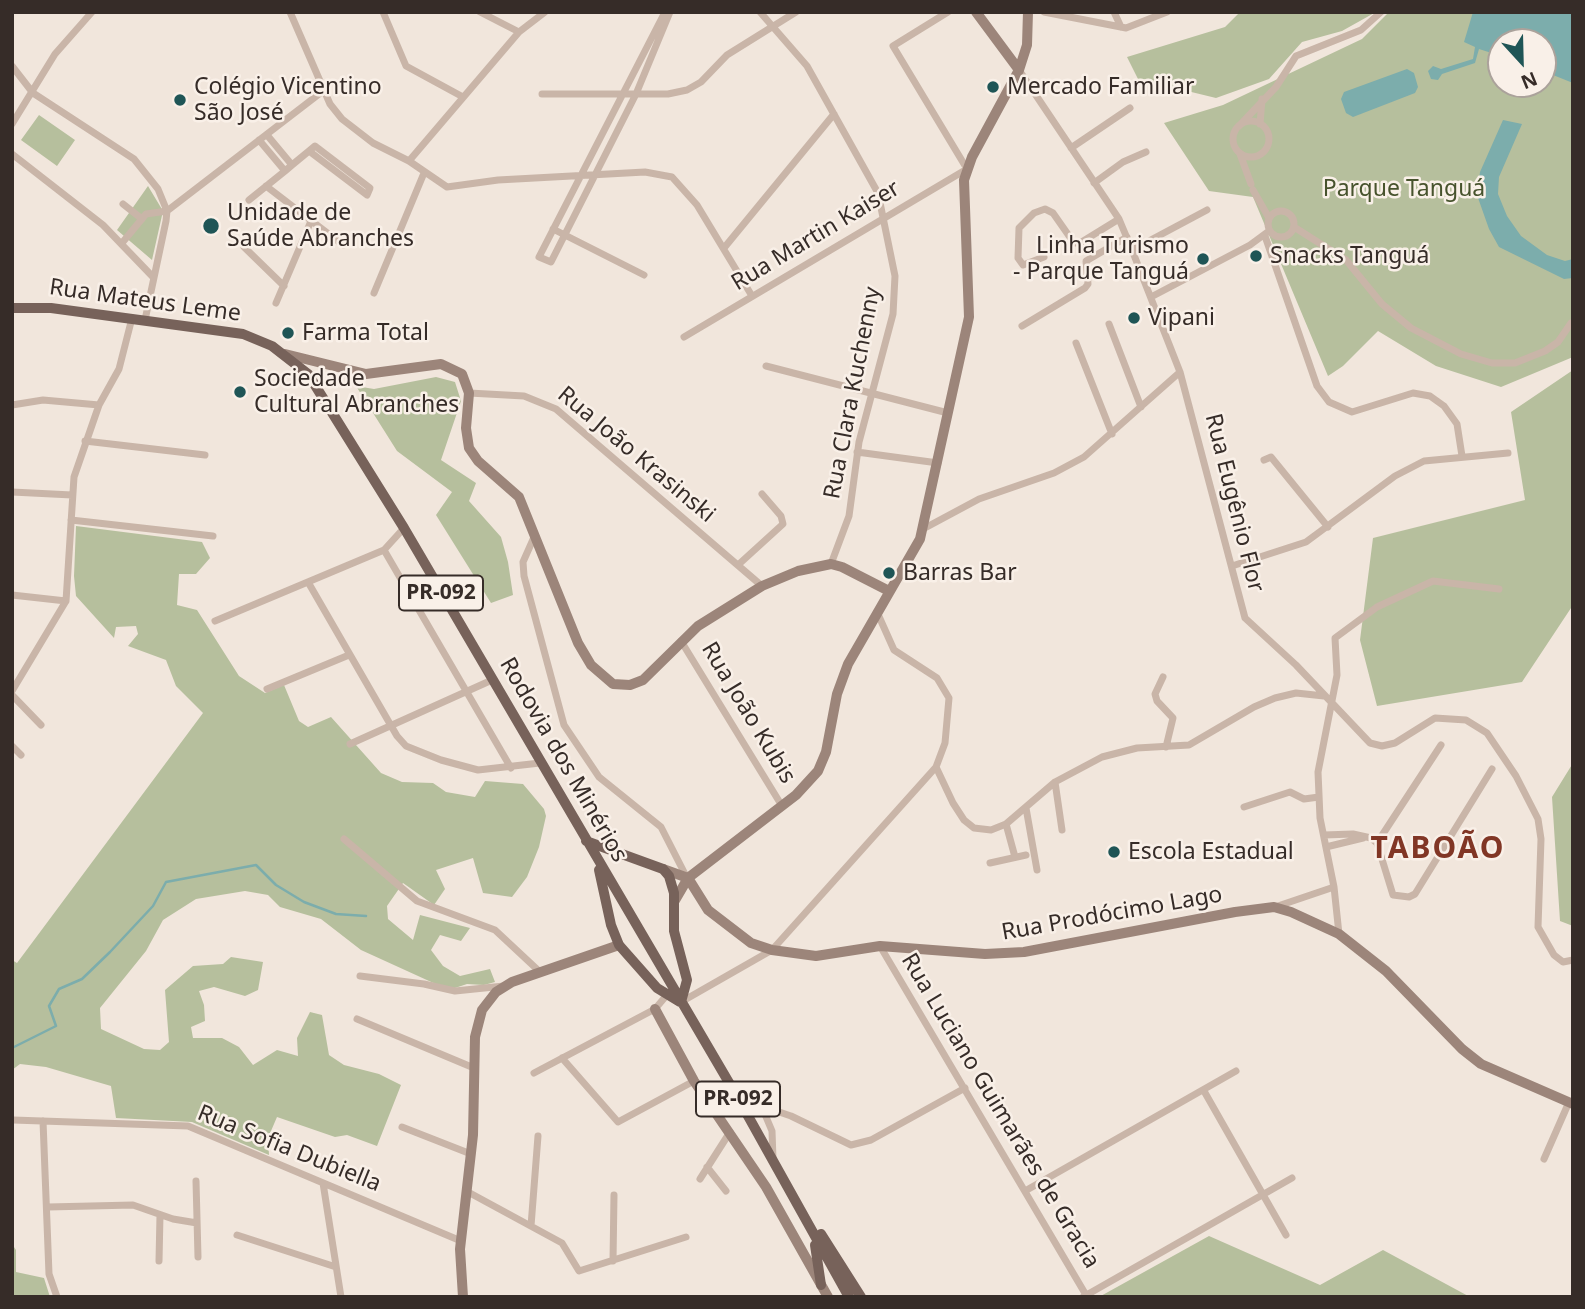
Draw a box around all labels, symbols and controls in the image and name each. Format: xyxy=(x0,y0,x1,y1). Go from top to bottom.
north arrow xyxy=(1487,28,1557,98)
text: N xyxy=(1517,66,1541,96)
place label: Colégio Vicentino São José xyxy=(194,73,382,127)
place label: Mercado Familiar xyxy=(1007,73,1194,101)
marker: Mercado Familiar xyxy=(985,79,1001,95)
marker: Colégio Vicentino São José xyxy=(172,92,188,108)
street label: Rua Martin Kaiser xyxy=(727,175,905,297)
park label: Parque Tanguá xyxy=(1323,175,1485,203)
place label: Unidade de Saúde Abranches xyxy=(227,199,414,253)
marker: Unidade de Saúde Abranches xyxy=(201,216,221,236)
place label: Linha Turismo - Parque Tanguá xyxy=(1013,232,1189,286)
place label: Snacks Tanguá xyxy=(1270,242,1429,270)
marker: Snacks Tanguá xyxy=(1248,248,1264,264)
marker: Linha Turismo - Parque Tanguá xyxy=(1195,251,1211,267)
street label: Rua Mateus Leme xyxy=(47,274,243,328)
street label: Rua Clara Kuchenny xyxy=(819,285,887,501)
place label: Vipani xyxy=(1148,304,1215,332)
marker: Vipani xyxy=(1126,310,1142,326)
place label: Farma Total xyxy=(302,319,429,347)
marker: Farma Total xyxy=(280,325,296,341)
place label: Sociedade Cultural Abranches xyxy=(254,365,459,419)
street label: Rua João Krasinski xyxy=(552,381,720,529)
marker: Sociedade Cultural Abranches xyxy=(232,384,248,400)
street label: Rua Eugênio Flor xyxy=(1198,411,1270,595)
place label: Barras Bar xyxy=(903,559,1017,587)
marker: Barras Bar xyxy=(881,565,897,581)
road number: PR-092 xyxy=(399,576,483,610)
street label: Rua João Kubis xyxy=(695,637,801,789)
street label: Rodovia dos Minérios xyxy=(493,653,633,867)
district label: TABOÃO xyxy=(1371,831,1505,867)
place label: Escola Estadual xyxy=(1128,838,1294,866)
marker: Escola Estadual xyxy=(1106,844,1122,860)
street label: Rua Prodócimo Lago xyxy=(999,881,1225,947)
street label: Rua Luciano Guimarães de Gracia xyxy=(895,949,1105,1273)
road number: PR-092 xyxy=(696,1082,780,1116)
street label: Rua Sofia Dubiella xyxy=(193,1100,385,1198)

